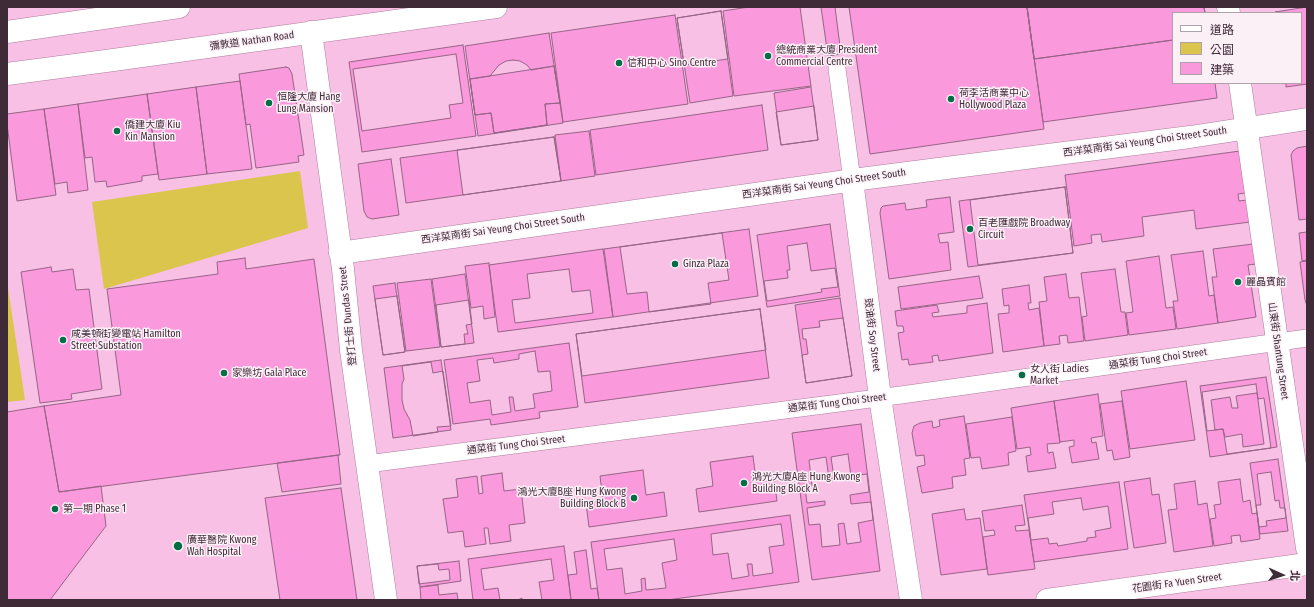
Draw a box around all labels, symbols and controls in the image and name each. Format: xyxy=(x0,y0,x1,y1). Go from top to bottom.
legend xyxy=(1172,12,1302,84)
text: 道路 xyxy=(1210,23,1234,37)
street label: 彌敦道 Nathan Road xyxy=(209,29,295,53)
text: 公園 xyxy=(1210,43,1234,57)
place label: 總統商業大廈 President Commercial Centre xyxy=(776,44,877,68)
marker: 總統商業大廈 President Commercial Centre xyxy=(763,51,773,61)
place label: 信和中心 Sino Centre xyxy=(627,57,716,69)
marker: 信和中心 Sino Centre xyxy=(614,58,624,68)
text: 建築 xyxy=(1210,63,1234,77)
place label: 荷李活商業中心 Hollywood Plaza xyxy=(959,87,1029,110)
place label: 恒隆大廈 Hang Lung Mansion xyxy=(277,91,340,114)
marker: 荷李活商業中心 Hollywood Plaza xyxy=(946,94,956,104)
marker: 恒隆大廈 Hang Lung Mansion xyxy=(264,98,274,108)
place label: 僑建大廈 Kiu Kin Mansion xyxy=(125,119,180,142)
street label: 西洋菜南街 Sai Yeung Choi Street South xyxy=(1062,125,1228,159)
marker: 僑建大廈 Kiu Kin Mansion xyxy=(112,126,122,136)
street label: 西洋菜南街 Sai Yeung Choi Street South xyxy=(741,167,907,201)
street label: 西洋菜南街 Sai Yeung Choi Street South xyxy=(420,212,586,246)
place label: 百老匯戲院 Broadway Circuit xyxy=(978,217,1070,240)
marker: 百老匯戲院 Broadway Circuit xyxy=(965,224,975,234)
place label: Ginza Plaza xyxy=(683,258,729,270)
marker: Ginza Plaza xyxy=(670,259,680,269)
street label: 登打士街 Dundas Street xyxy=(337,266,359,366)
place label: 麗晶賓館 xyxy=(1246,276,1286,288)
marker: 麗晶賓館 xyxy=(1233,277,1243,287)
street label: 豉油街 Soy Street xyxy=(862,298,882,372)
street label: 山東街 Shantung Street xyxy=(1265,302,1291,400)
place label: 咸美頓街變電站 Hamilton Street Substation xyxy=(71,328,181,352)
marker: 咸美頓街變電站 Hamilton Street Substation xyxy=(58,335,68,345)
street label: 通菜街 Tung Choi Street xyxy=(1108,346,1208,372)
place label: 女人街 Ladies Market xyxy=(1030,363,1089,386)
place label: 家樂坊 Gala Place xyxy=(232,367,306,379)
marker: 家樂坊 Gala Place xyxy=(219,368,229,378)
marker: 女人街 Ladies Market xyxy=(1017,370,1027,380)
street label: 通菜街 Tung Choi Street xyxy=(787,391,887,415)
street label: 通菜街 Tung Choi Street xyxy=(466,433,566,457)
place label: 鴻光大廈A座 Hung Kwong Building Block A xyxy=(752,471,860,494)
marker: 鴻光大廈A座 Hung Kwong Building Block A xyxy=(739,478,749,488)
place label: 鴻光大廈B座 Hung Kwong Building Block B xyxy=(518,486,626,510)
marker: 鴻光大廈B座 Hung Kwong Building Block B xyxy=(629,493,639,503)
place label: 第一期 Phase 1 xyxy=(63,503,126,515)
marker: 第一期 Phase 1 xyxy=(50,504,60,514)
place label: 廣華醫院 Kwong Wah Hospital xyxy=(187,534,256,558)
marker: 廣華醫院 Kwong Wah Hospital xyxy=(172,540,184,552)
north arrow xyxy=(1262,555,1302,595)
text: 北 xyxy=(1288,570,1301,581)
street label: 花園街 Fa Yuen Street xyxy=(1131,571,1223,595)

